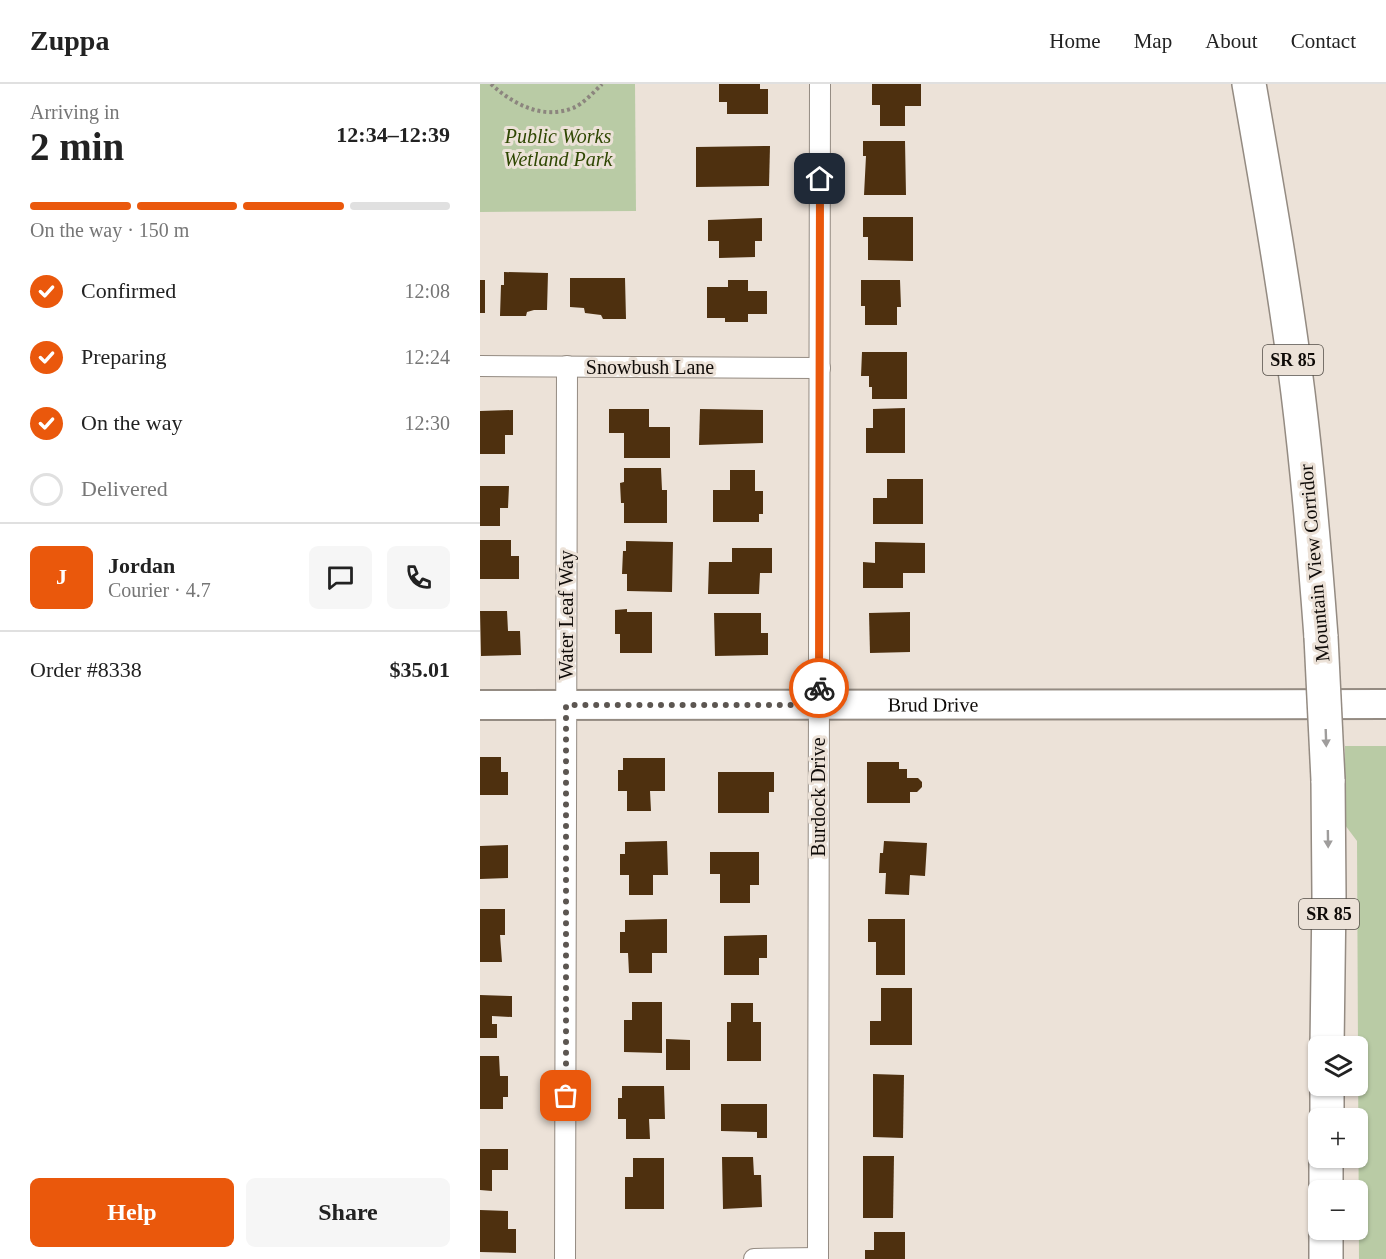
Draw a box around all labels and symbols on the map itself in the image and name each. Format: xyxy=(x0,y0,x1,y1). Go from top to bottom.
park label: Public Works Wetland Park xyxy=(504,125,613,170)
pin xyxy=(794,153,845,204)
road number: SR 85 xyxy=(1263,345,1323,375)
street label: Snowbush Lane xyxy=(586,356,714,378)
street label: Mountain View Corridor xyxy=(1294,463,1334,663)
street label: Water Leaf Way xyxy=(555,550,578,680)
courier xyxy=(789,658,849,718)
street label: Brud Drive xyxy=(888,693,978,716)
one-way arrow xyxy=(1321,728,1330,747)
street label: Burdock Drive xyxy=(807,737,829,857)
one-way arrow xyxy=(1324,829,1333,848)
road number: SR 85 xyxy=(1299,899,1359,929)
pin xyxy=(540,1070,591,1121)

